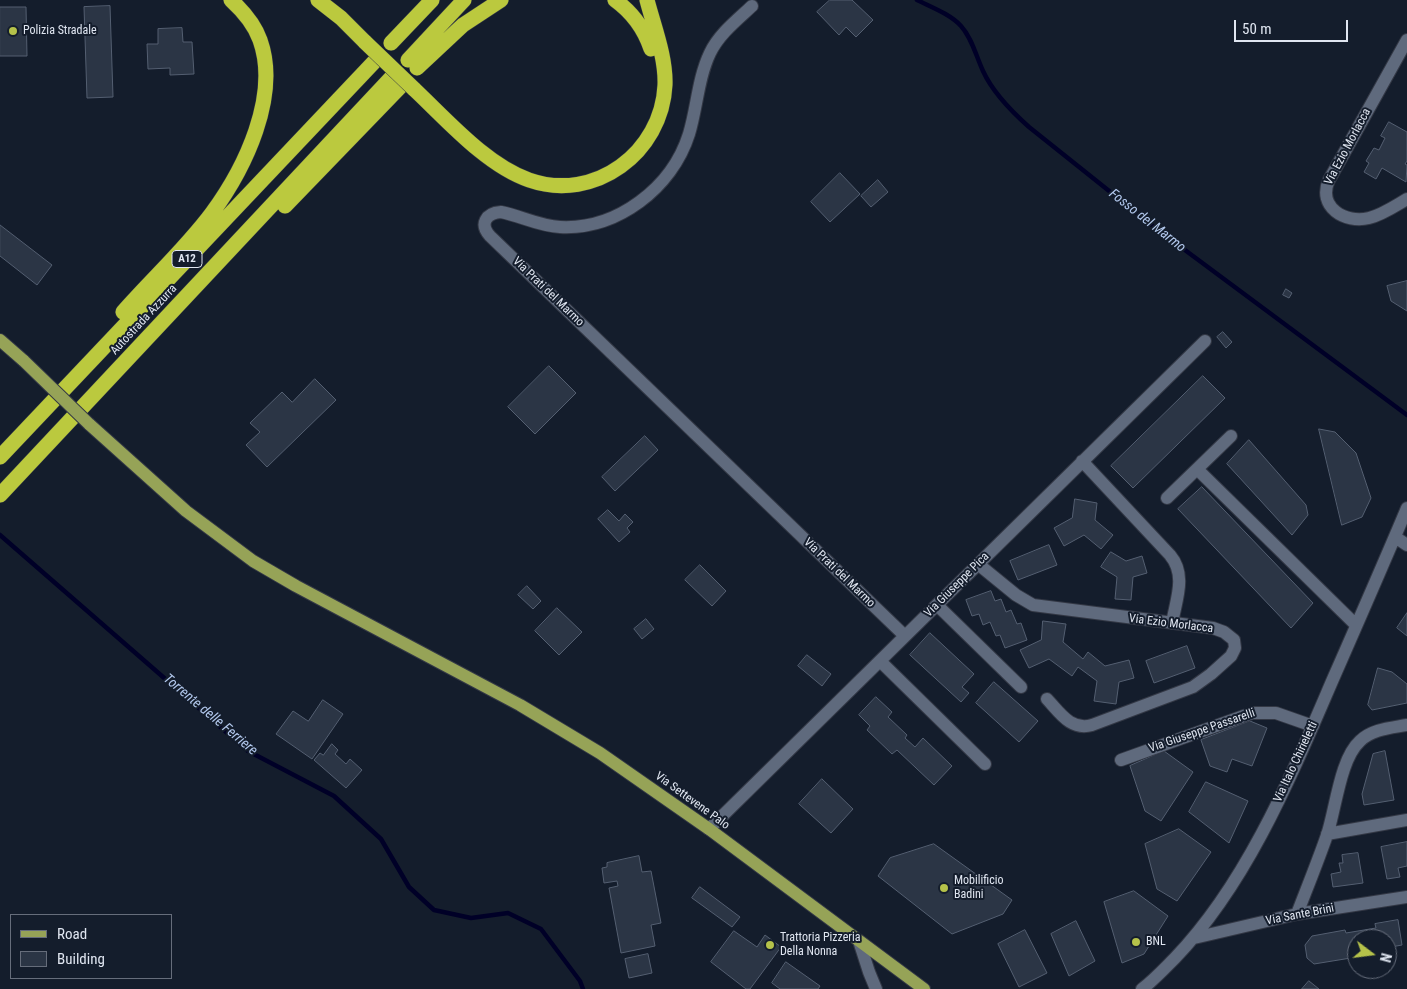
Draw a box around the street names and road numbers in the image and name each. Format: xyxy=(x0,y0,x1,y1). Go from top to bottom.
street label: Via Ezio Morlacca xyxy=(1322,106,1374,188)
road number: A12 xyxy=(172,250,202,268)
street label: Via Prati del Marmo xyxy=(509,254,587,330)
street label: Autostrada Azzurra xyxy=(108,282,180,358)
street label: Via Prati del Marmo xyxy=(800,535,878,611)
street label: Via Giuseppe Pica xyxy=(922,550,992,620)
street label: Via Ezio Morlacca xyxy=(1128,612,1214,636)
street label: Via Giuseppe Passarelli xyxy=(1147,706,1257,756)
street label: Via Italo Chirieletti xyxy=(1271,719,1321,805)
street label: Via Settevene Palo xyxy=(652,769,732,833)
street label: Via Sante Brini xyxy=(1265,901,1335,929)

